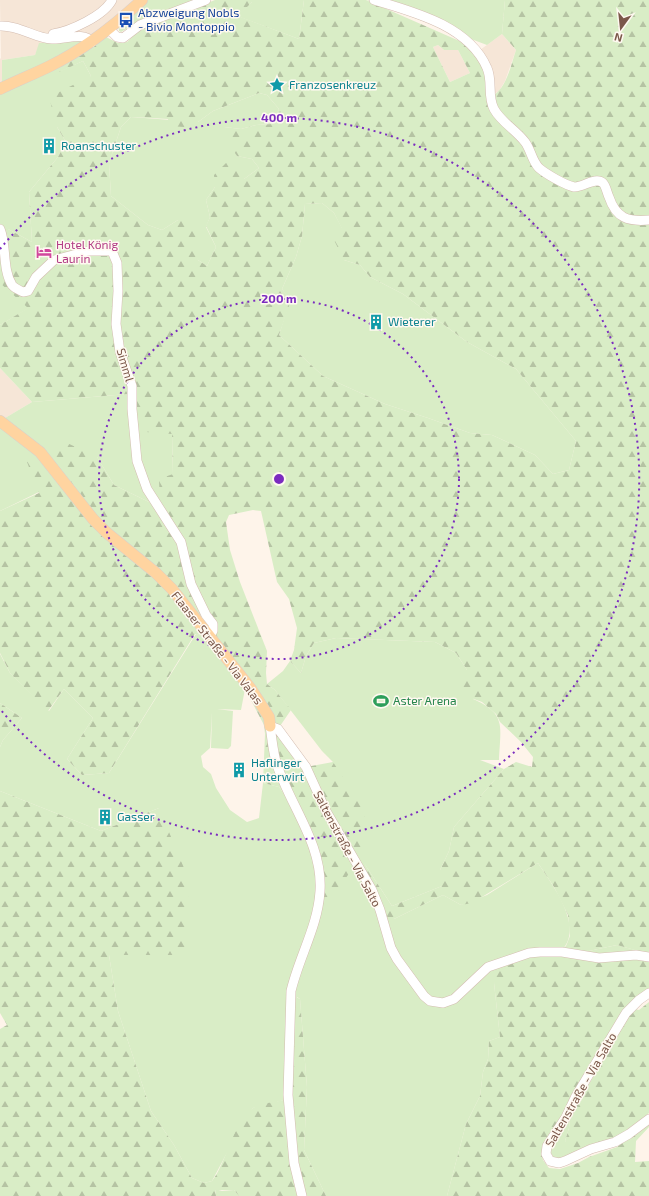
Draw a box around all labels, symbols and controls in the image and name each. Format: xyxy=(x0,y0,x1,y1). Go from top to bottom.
place label: Abzweigung Nobls - Bivio Montoppio xyxy=(138,5,239,33)
north arrow xyxy=(601,8,641,48)
bus stop icon: Abzweigung Nobls - Bivio Montoppio xyxy=(117,11,135,29)
text: N xyxy=(613,31,624,45)
place icon: Franzosenkreuz xyxy=(268,76,286,94)
place label: Franzosenkreuz xyxy=(289,77,376,91)
text: 400 m xyxy=(261,110,297,124)
building icon: Roanschuster xyxy=(40,137,58,155)
place label: Roanschuster xyxy=(61,138,137,152)
place label: Hotel König Laurin xyxy=(56,237,118,265)
hotel icon: Hotel König Laurin xyxy=(35,243,53,261)
text: 200 m xyxy=(261,291,297,305)
building icon: Wieterer xyxy=(367,313,385,331)
place label: Wieterer xyxy=(388,314,436,328)
street label: Simml xyxy=(115,346,138,384)
centre of rings xyxy=(272,472,286,486)
street label: Flaaser Straße - Via Valas xyxy=(169,588,266,707)
sports icon: Aster Arena xyxy=(372,692,390,710)
place label: Aster Arena xyxy=(393,693,457,707)
place label: Haflinger Unterwirt xyxy=(251,755,304,783)
building icon: Haflinger Unterwirt xyxy=(230,761,248,779)
street label: Saltenstraße - Via Salto xyxy=(311,788,385,909)
building icon: Gasser xyxy=(96,808,114,826)
place label: Gasser xyxy=(117,809,155,823)
street label: Saltenstraße - Via Salto xyxy=(542,1030,619,1149)

